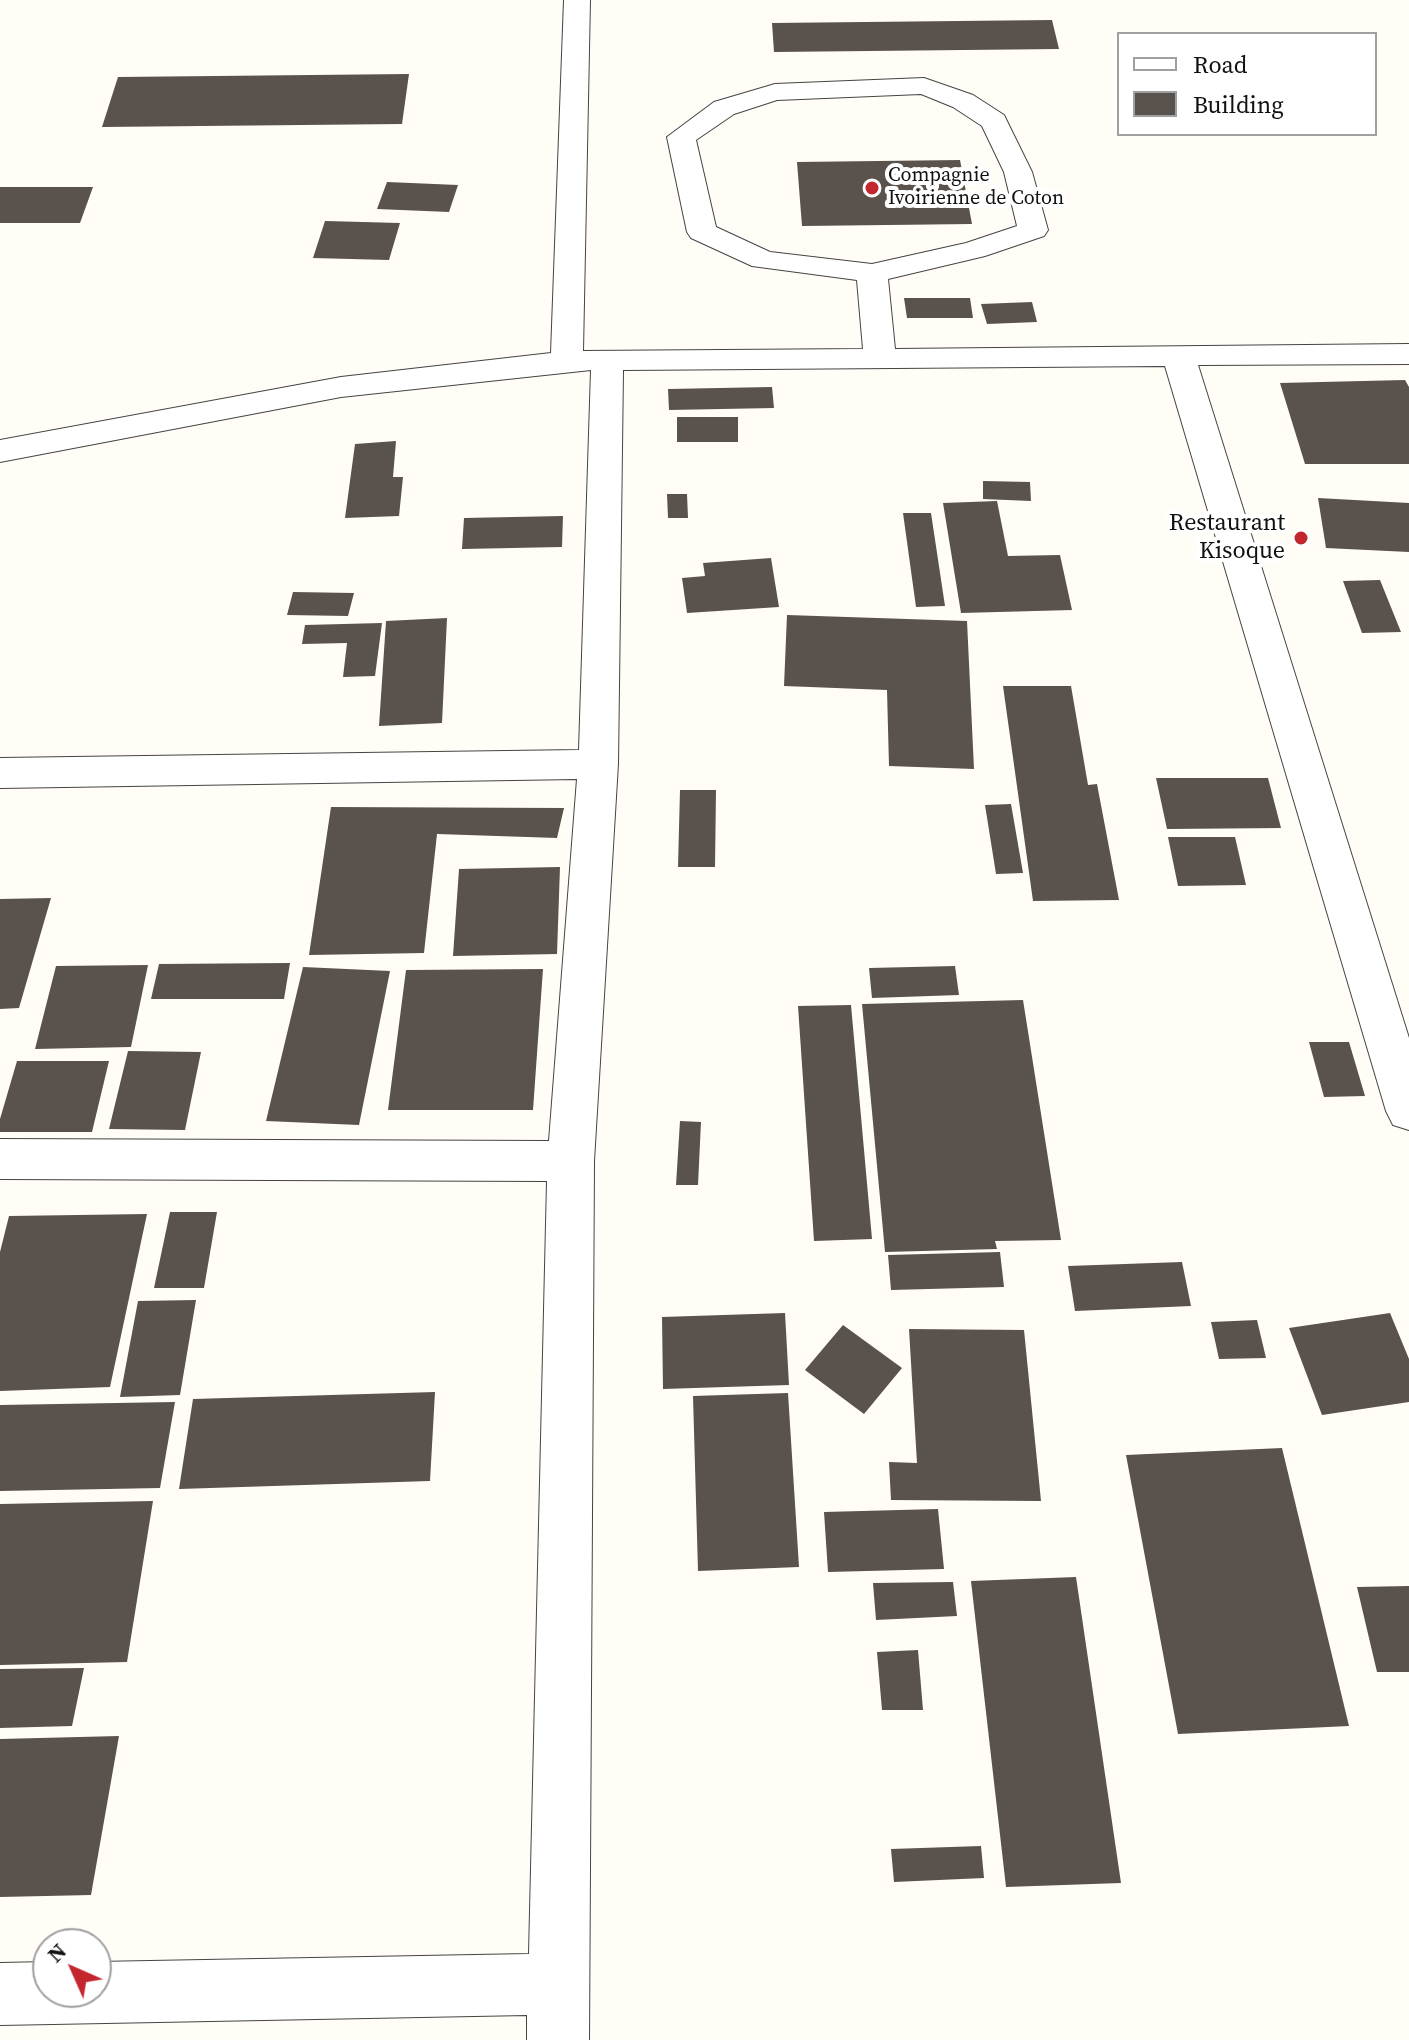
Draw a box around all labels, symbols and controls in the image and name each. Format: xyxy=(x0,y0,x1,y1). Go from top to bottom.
legend xyxy=(1117,32,1377,136)
text: Road xyxy=(1193,48,1247,81)
text: Building xyxy=(1193,88,1284,121)
place label: Compagnie Ivoirienne de Coton xyxy=(888,164,1064,211)
marker: Compagnie Ivoirienne de Coton xyxy=(863,179,881,197)
place label: Restaurant Kisoque xyxy=(1169,510,1285,566)
marker: Restaurant Kisoque xyxy=(1292,529,1310,547)
north arrow xyxy=(32,1928,112,2008)
text: N xyxy=(40,1936,73,1969)

